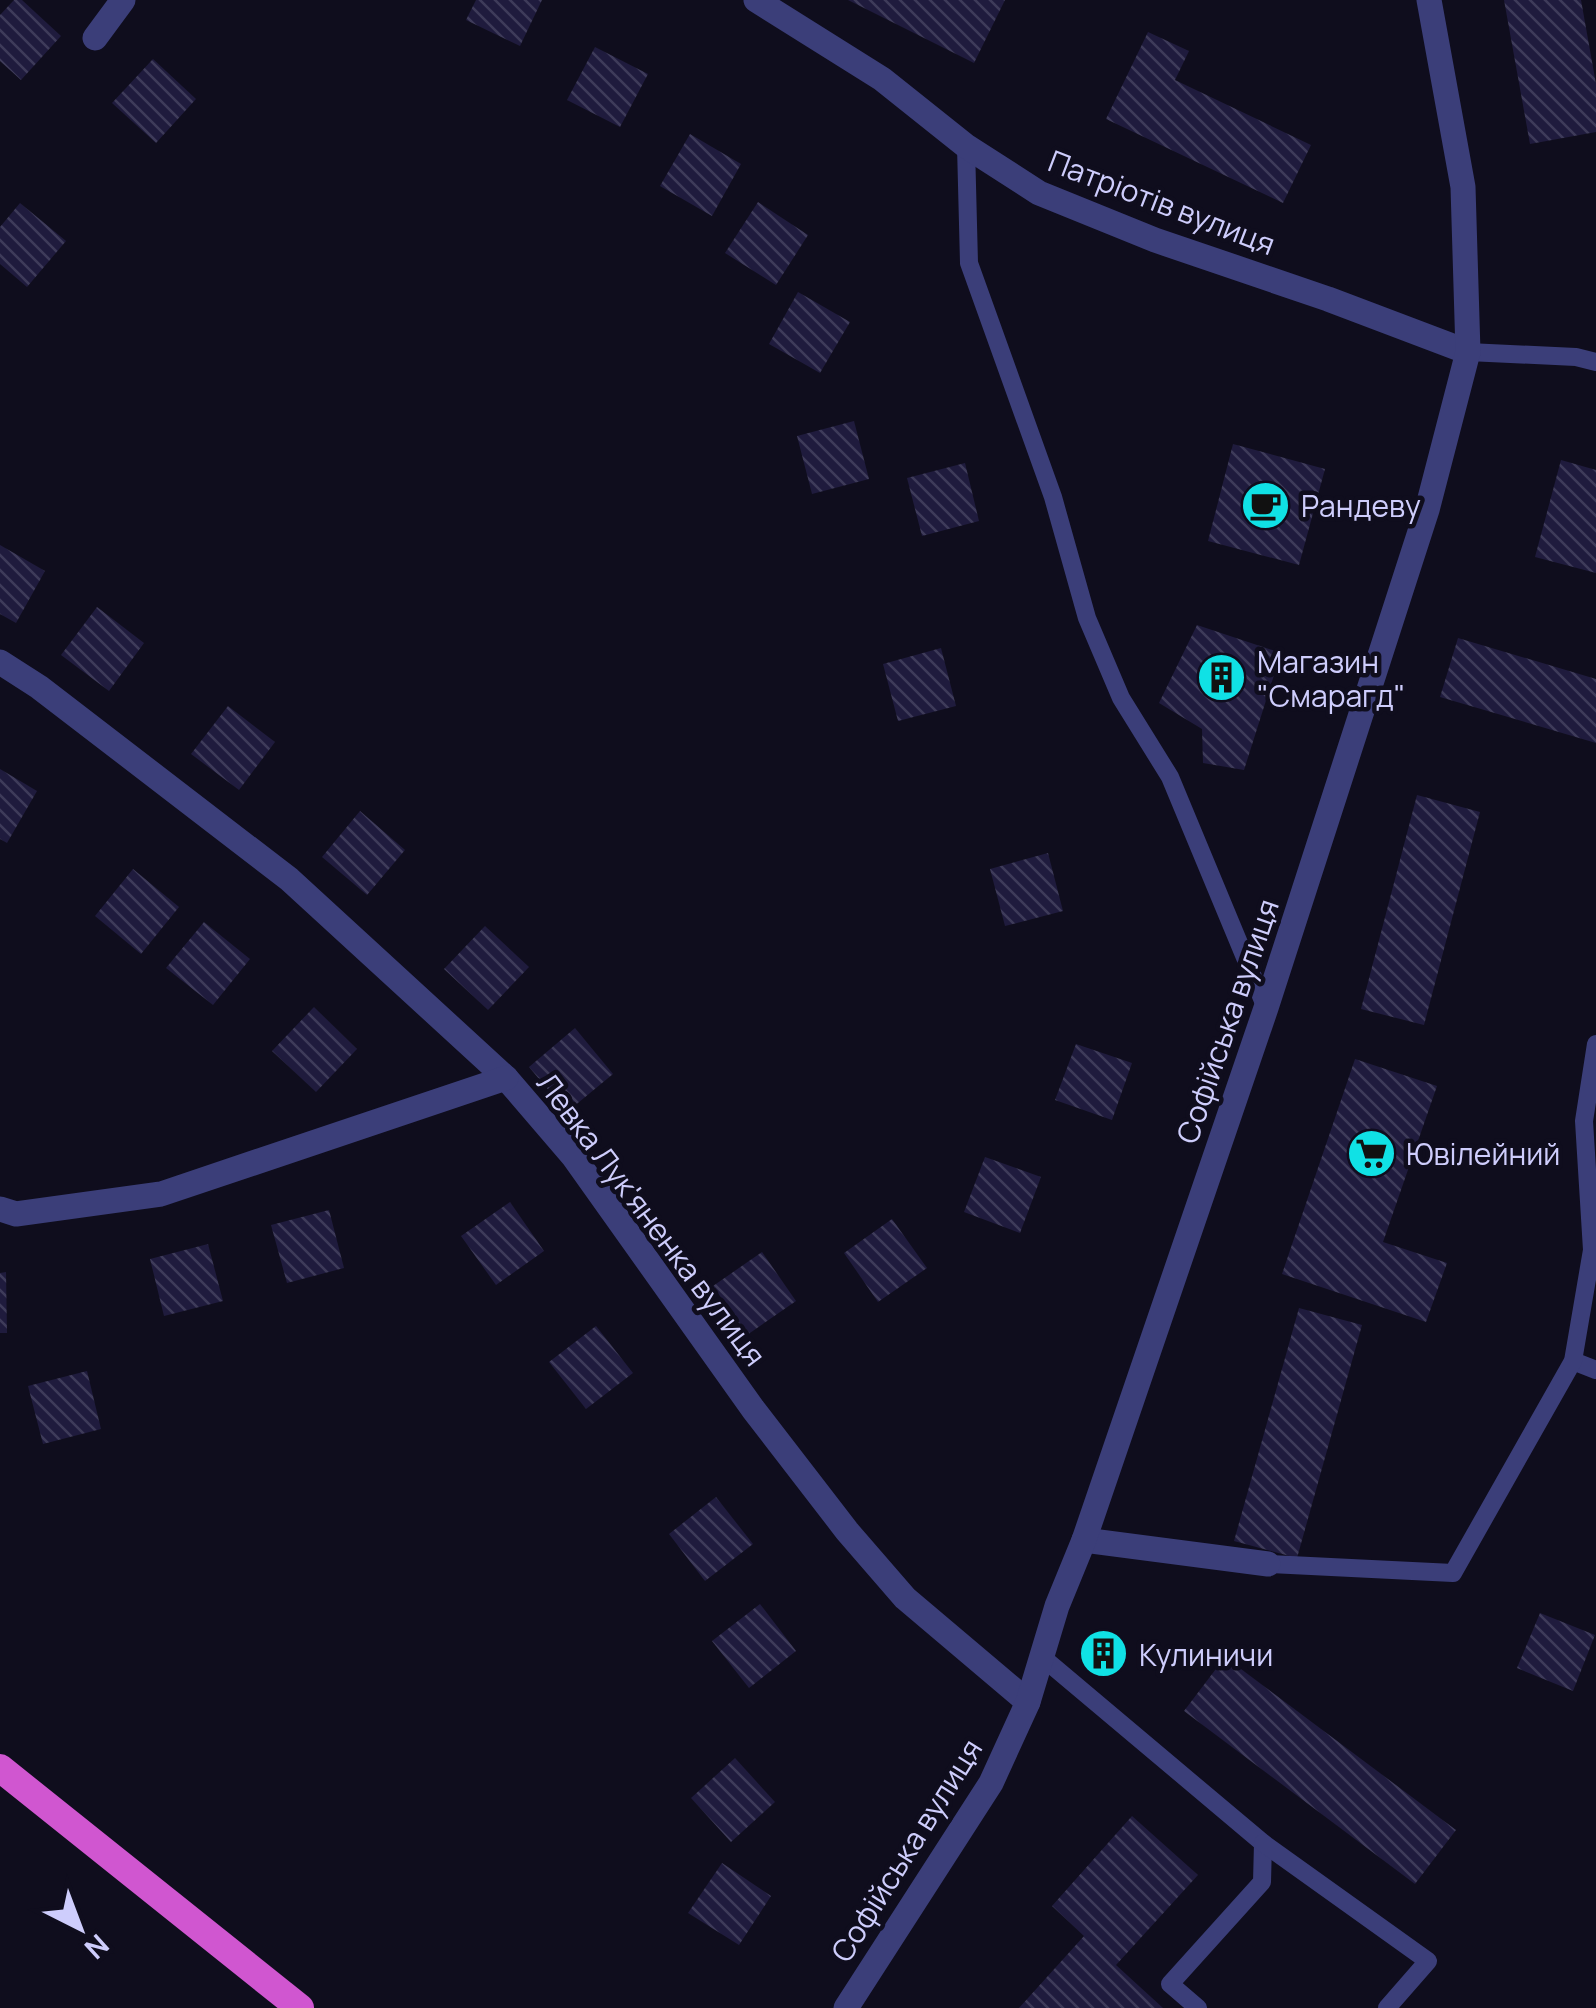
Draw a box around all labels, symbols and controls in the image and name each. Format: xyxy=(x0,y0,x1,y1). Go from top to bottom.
street label: Патріотів вулиця xyxy=(1043,140,1281,264)
cafe icon: Рандеву xyxy=(1240,479,1292,531)
place label: Рандеву xyxy=(1301,485,1421,526)
place label: Магазин "Смарагд" xyxy=(1257,641,1405,716)
building icon: Магазин "Смарагд" xyxy=(1196,652,1248,704)
street label: Софійська вулиця xyxy=(1166,893,1288,1149)
street label: Левка Лук'яненка вулиця xyxy=(528,1064,776,1374)
supermarket icon: Ювілейний xyxy=(1345,1127,1397,1179)
place label: Ювілейний xyxy=(1406,1133,1560,1174)
building icon: Кулиничи xyxy=(1078,1628,1130,1680)
place label: Кулиничи xyxy=(1139,1634,1273,1675)
street label: Софійська вулиця xyxy=(821,1731,991,1969)
north arrow xyxy=(30,1878,130,1978)
text: N xyxy=(77,1926,118,1968)

